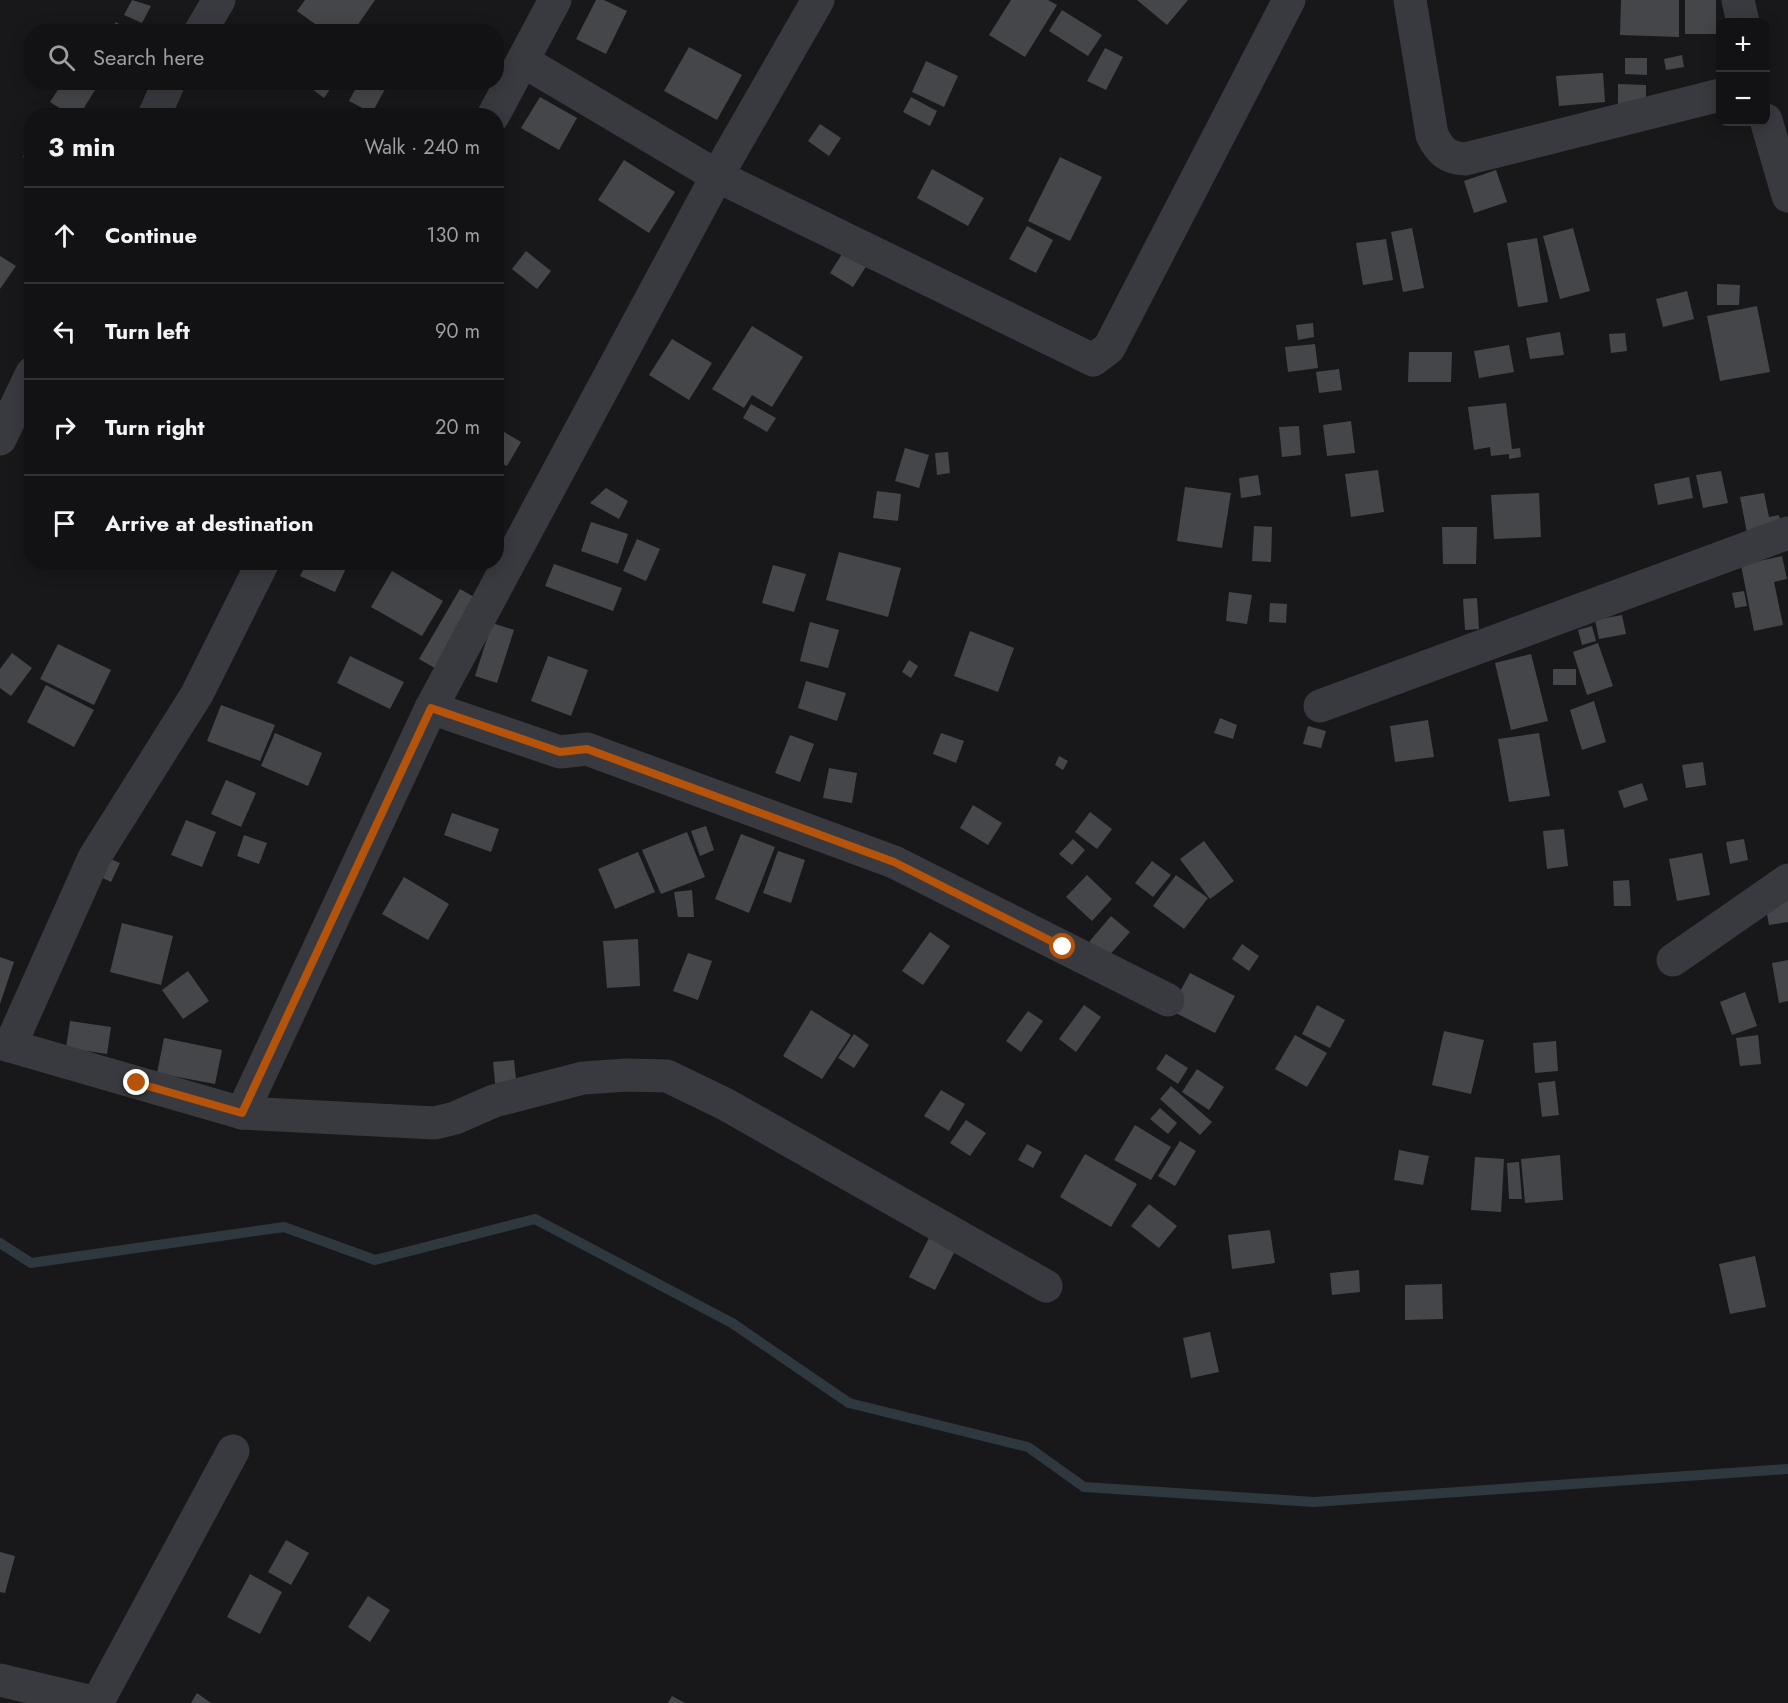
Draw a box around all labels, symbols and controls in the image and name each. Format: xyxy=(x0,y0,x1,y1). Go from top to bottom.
map controls xyxy=(1716,18,1770,126)
button: + xyxy=(1716,18,1770,72)
search box xyxy=(24,24,504,90)
icon: search xyxy=(45,41,78,74)
text: Search here xyxy=(93,41,204,73)
button: − xyxy=(1716,72,1770,126)
text: 3 min xyxy=(48,128,115,166)
text: Walk · 240 m xyxy=(365,133,480,162)
icon: ahead xyxy=(48,219,81,252)
text: Continue xyxy=(105,219,197,251)
text: 130 m xyxy=(426,221,480,250)
icon: left xyxy=(48,315,81,348)
text: Turn left xyxy=(105,315,190,347)
text: 90 m xyxy=(435,317,480,346)
icon: right xyxy=(48,411,81,444)
text: Turn right xyxy=(105,411,205,443)
text: 20 m xyxy=(435,413,480,442)
icon: arrive xyxy=(48,507,81,540)
text: Arrive at destination xyxy=(105,507,314,539)
route start xyxy=(1049,933,1075,959)
route end xyxy=(123,1069,149,1095)

